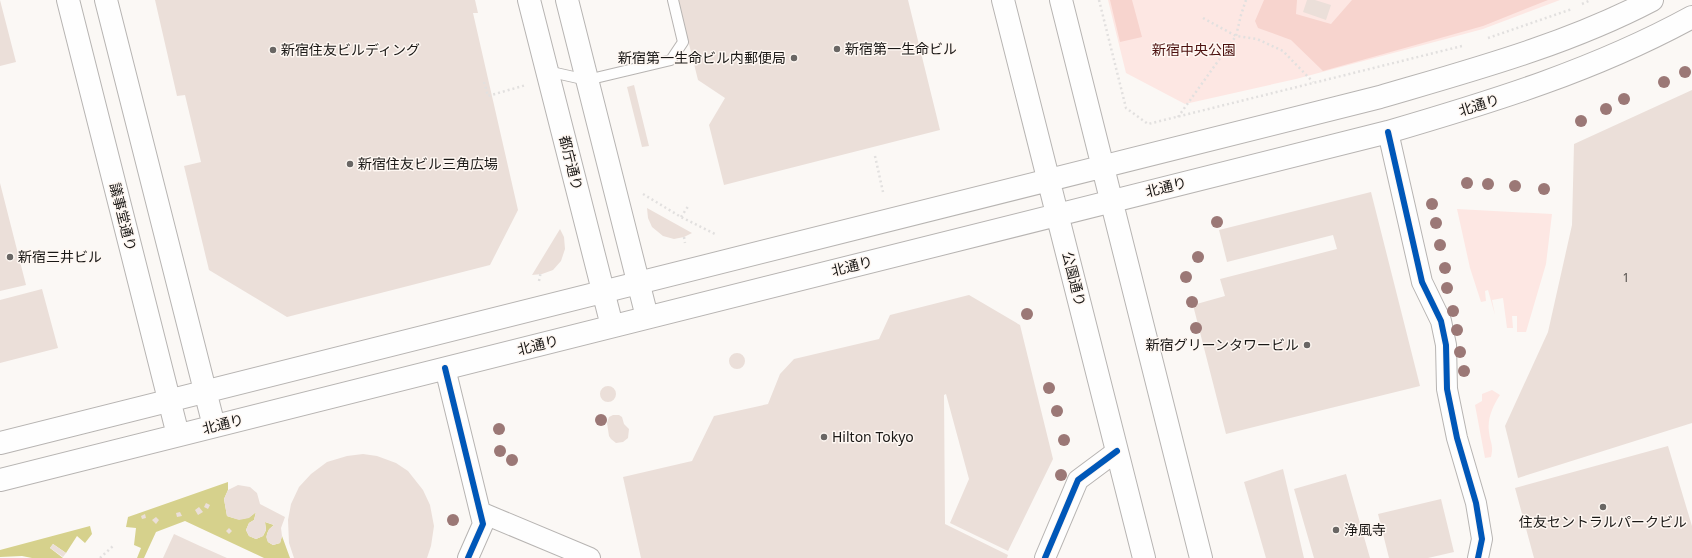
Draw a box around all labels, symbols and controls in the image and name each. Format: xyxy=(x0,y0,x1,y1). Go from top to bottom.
place label: 新宿第一生命ビル xyxy=(845,39,957,58)
place label: 新宿住友ビルディング xyxy=(281,40,420,59)
park label: 新宿中央公園 xyxy=(1152,40,1236,59)
marker: 新宿第一生命ビル xyxy=(832,44,842,54)
marker: 新宿住友ビルディング xyxy=(268,45,278,55)
place label: 新宿第一生命ビル内郵便局 xyxy=(618,48,786,67)
marker: 新宿第一生命ビル内郵便局 xyxy=(789,53,799,63)
street label: 北通り xyxy=(1456,89,1502,120)
street label: 都庁通り xyxy=(555,133,587,192)
place label: 新宿住友ビル三角広場 xyxy=(358,154,498,173)
marker: 新宿住友ビル三角広場 xyxy=(345,159,355,169)
street label: 北通り xyxy=(1143,172,1189,201)
street label: 議事堂通り xyxy=(106,181,141,253)
place label: 新宿三井ビル xyxy=(18,247,102,266)
street label: 公園通り xyxy=(1058,249,1090,308)
street label: 北通り xyxy=(829,251,875,280)
marker: 新宿三井ビル xyxy=(5,252,15,262)
house number: 1 xyxy=(1623,269,1629,286)
street label: 北通り xyxy=(515,330,561,359)
place label: 新宿グリーンタワービル xyxy=(1146,335,1299,354)
marker: 新宿グリーンタワービル xyxy=(1302,340,1312,350)
street label: 北通り xyxy=(200,409,246,438)
place label: Hilton Tokyo xyxy=(832,427,914,446)
marker: Hilton Tokyo xyxy=(819,432,829,442)
marker: 住友セントラルパークビル xyxy=(1598,502,1608,512)
place label: 住友セントラルパークビル xyxy=(1519,512,1687,531)
place label: 浄風寺 xyxy=(1344,520,1386,539)
marker: 浄風寺 xyxy=(1331,525,1341,535)

